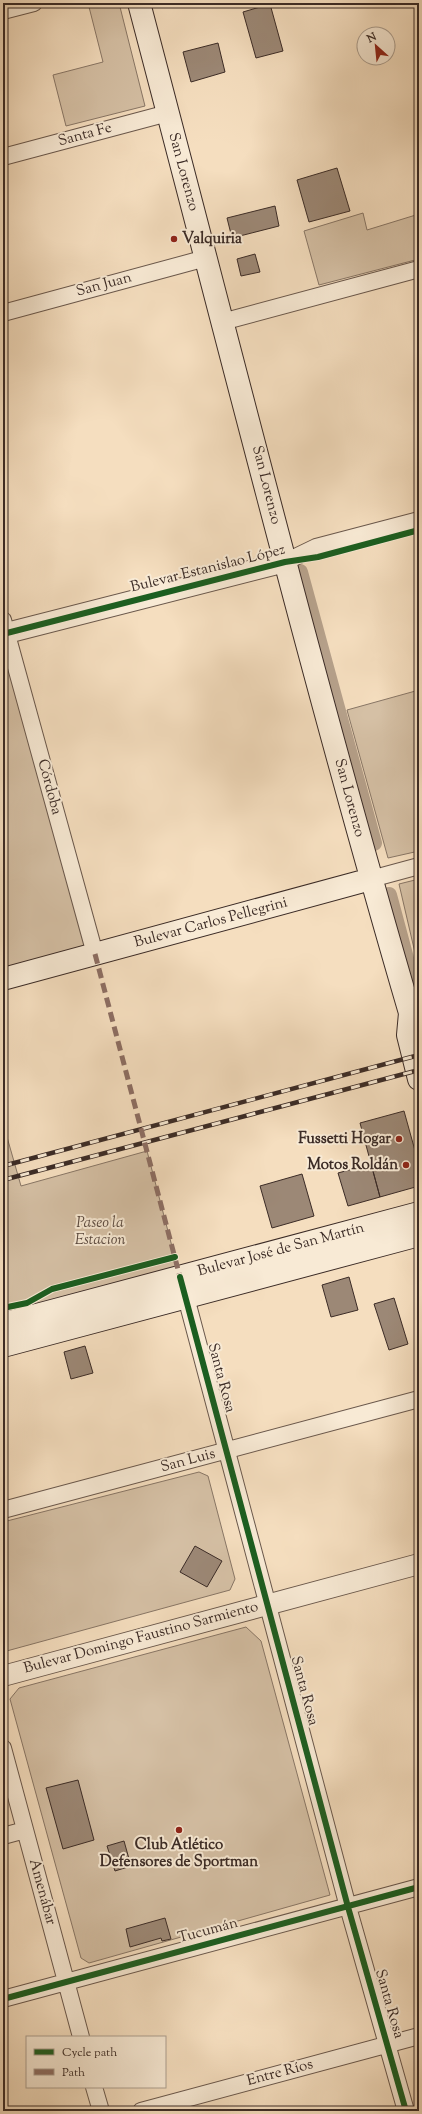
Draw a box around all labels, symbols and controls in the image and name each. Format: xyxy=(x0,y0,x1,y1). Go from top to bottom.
north arrow xyxy=(356,26,396,66)
text: N xyxy=(363,29,380,48)
street label: Santa Fe xyxy=(56,118,114,152)
street label: San Lorenzo xyxy=(162,130,204,214)
place label: Valquiria xyxy=(182,229,242,250)
marker: Valquiria xyxy=(169,234,179,244)
street label: San Juan xyxy=(74,267,134,302)
street label: San Lorenzo xyxy=(246,443,286,527)
street label: Bulevar Estanislao López xyxy=(128,540,288,598)
street label: San Lorenzo xyxy=(328,756,370,840)
street label: Córdoba xyxy=(31,757,67,817)
street label: Bulevar Carlos Pellegrini xyxy=(132,892,290,954)
place label: Fussetti Hogar xyxy=(298,1129,391,1150)
marker: Fussetti Hogar xyxy=(394,1134,404,1144)
place label: Motos Roldán xyxy=(307,1155,398,1176)
marker: Motos Roldán xyxy=(401,1160,411,1170)
park label: Paseo la Estacion xyxy=(75,1213,125,1251)
street label: Bulevar José de San Martín xyxy=(195,1218,367,1282)
street label: Santa Rosa xyxy=(202,1341,240,1415)
street label: San Luis xyxy=(158,1444,218,1478)
street label: Bulevar Domingo Faustino Sarmiento xyxy=(21,1597,261,1679)
street label: Santa Rosa xyxy=(285,1654,323,1728)
marker: Club Atlético Defensores de Sportman xyxy=(174,1825,184,1835)
place label: Club Atlético Defensores de Sportman xyxy=(100,1835,258,1873)
street label: Amenábar xyxy=(23,1857,61,1928)
street label: Tucumán xyxy=(176,1913,241,1949)
street label: Santa Rosa xyxy=(369,1967,409,2041)
legend xyxy=(26,2036,166,2088)
text: Cycle path xyxy=(62,2044,117,2062)
street label: Entre Ríos xyxy=(245,2054,316,2092)
text: Path xyxy=(62,2064,85,2082)

